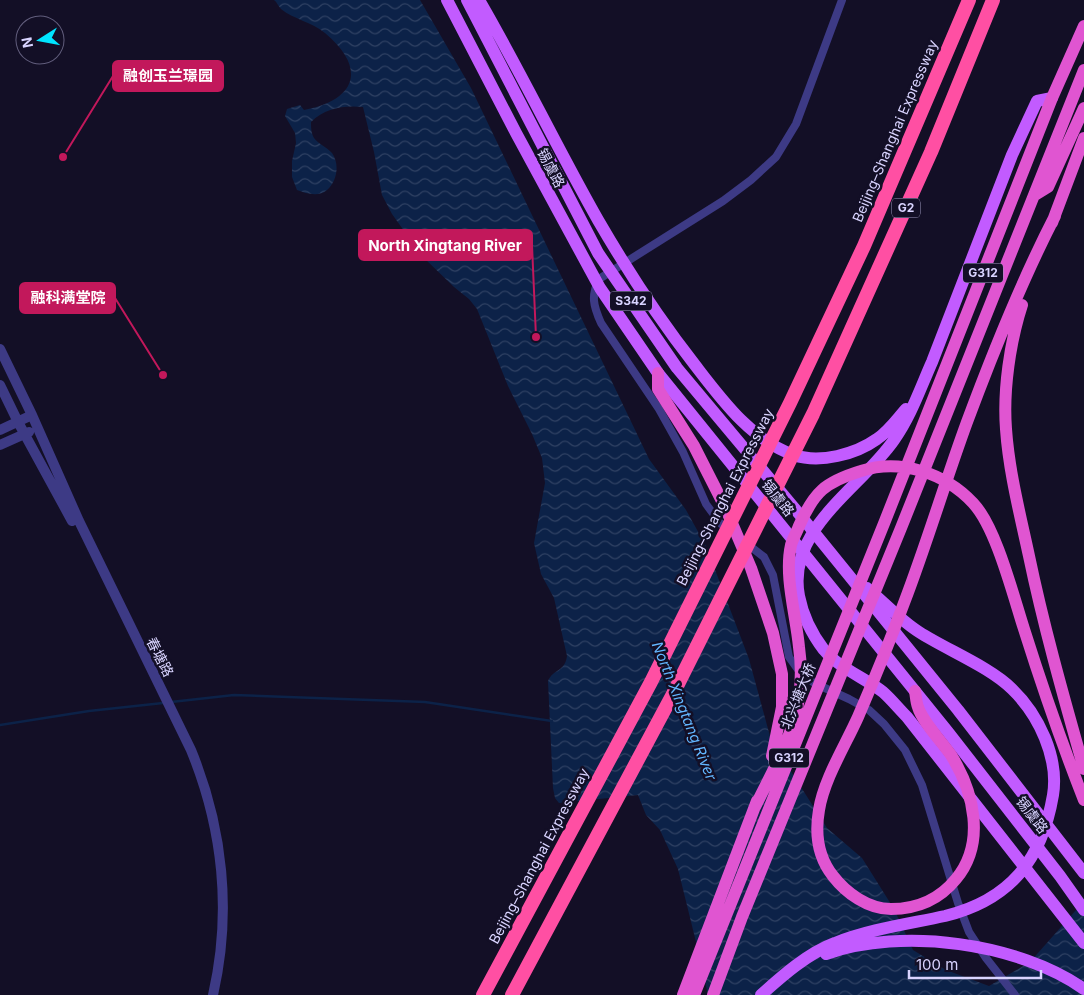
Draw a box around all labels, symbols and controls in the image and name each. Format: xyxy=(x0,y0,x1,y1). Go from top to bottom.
north arrow xyxy=(15,15,65,65)
text: N xyxy=(17,36,36,49)
street label: Beijing–Shanghai Expressway xyxy=(848,37,941,225)
callout: 融创玉兰璟园 xyxy=(113,61,223,91)
text: 融创玉兰璟园 xyxy=(123,66,213,85)
street label: 锡虞路 xyxy=(534,145,569,190)
road number: G2 xyxy=(892,198,920,218)
callout: North Xingtang River xyxy=(359,230,532,260)
text: North Xingtang River xyxy=(368,236,522,255)
road number: G312 xyxy=(963,264,1003,282)
callout: 融科满堂院 xyxy=(20,283,115,313)
text: 融科满堂院 xyxy=(30,288,106,307)
road number: S342 xyxy=(610,292,652,310)
street label: Beijing–Shanghai Expressway xyxy=(672,405,777,588)
street label: 锡虞路 xyxy=(759,476,798,519)
street label: 春塘路 xyxy=(143,634,178,679)
water label: North Xingtang River xyxy=(648,639,721,783)
street label: 北兴塘大桥 xyxy=(777,660,819,731)
road number: G312 xyxy=(769,748,809,768)
street label: Beijing–Shanghai Expressway xyxy=(485,765,592,946)
street label: 锡虞路 xyxy=(1013,793,1052,836)
scale bar xyxy=(909,948,1042,980)
text: 100 m xyxy=(916,955,958,974)

